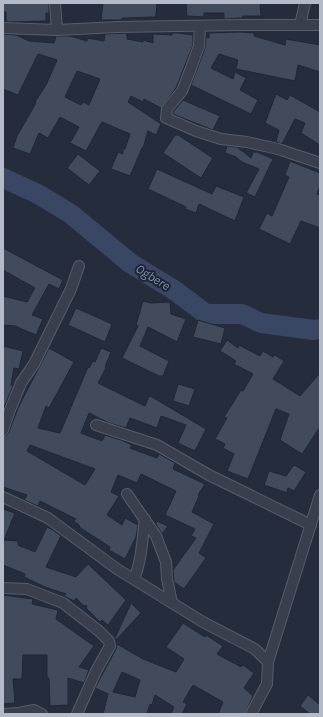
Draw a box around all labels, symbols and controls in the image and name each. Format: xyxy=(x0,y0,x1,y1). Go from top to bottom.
water label: Ogbere xyxy=(133,261,173,293)

